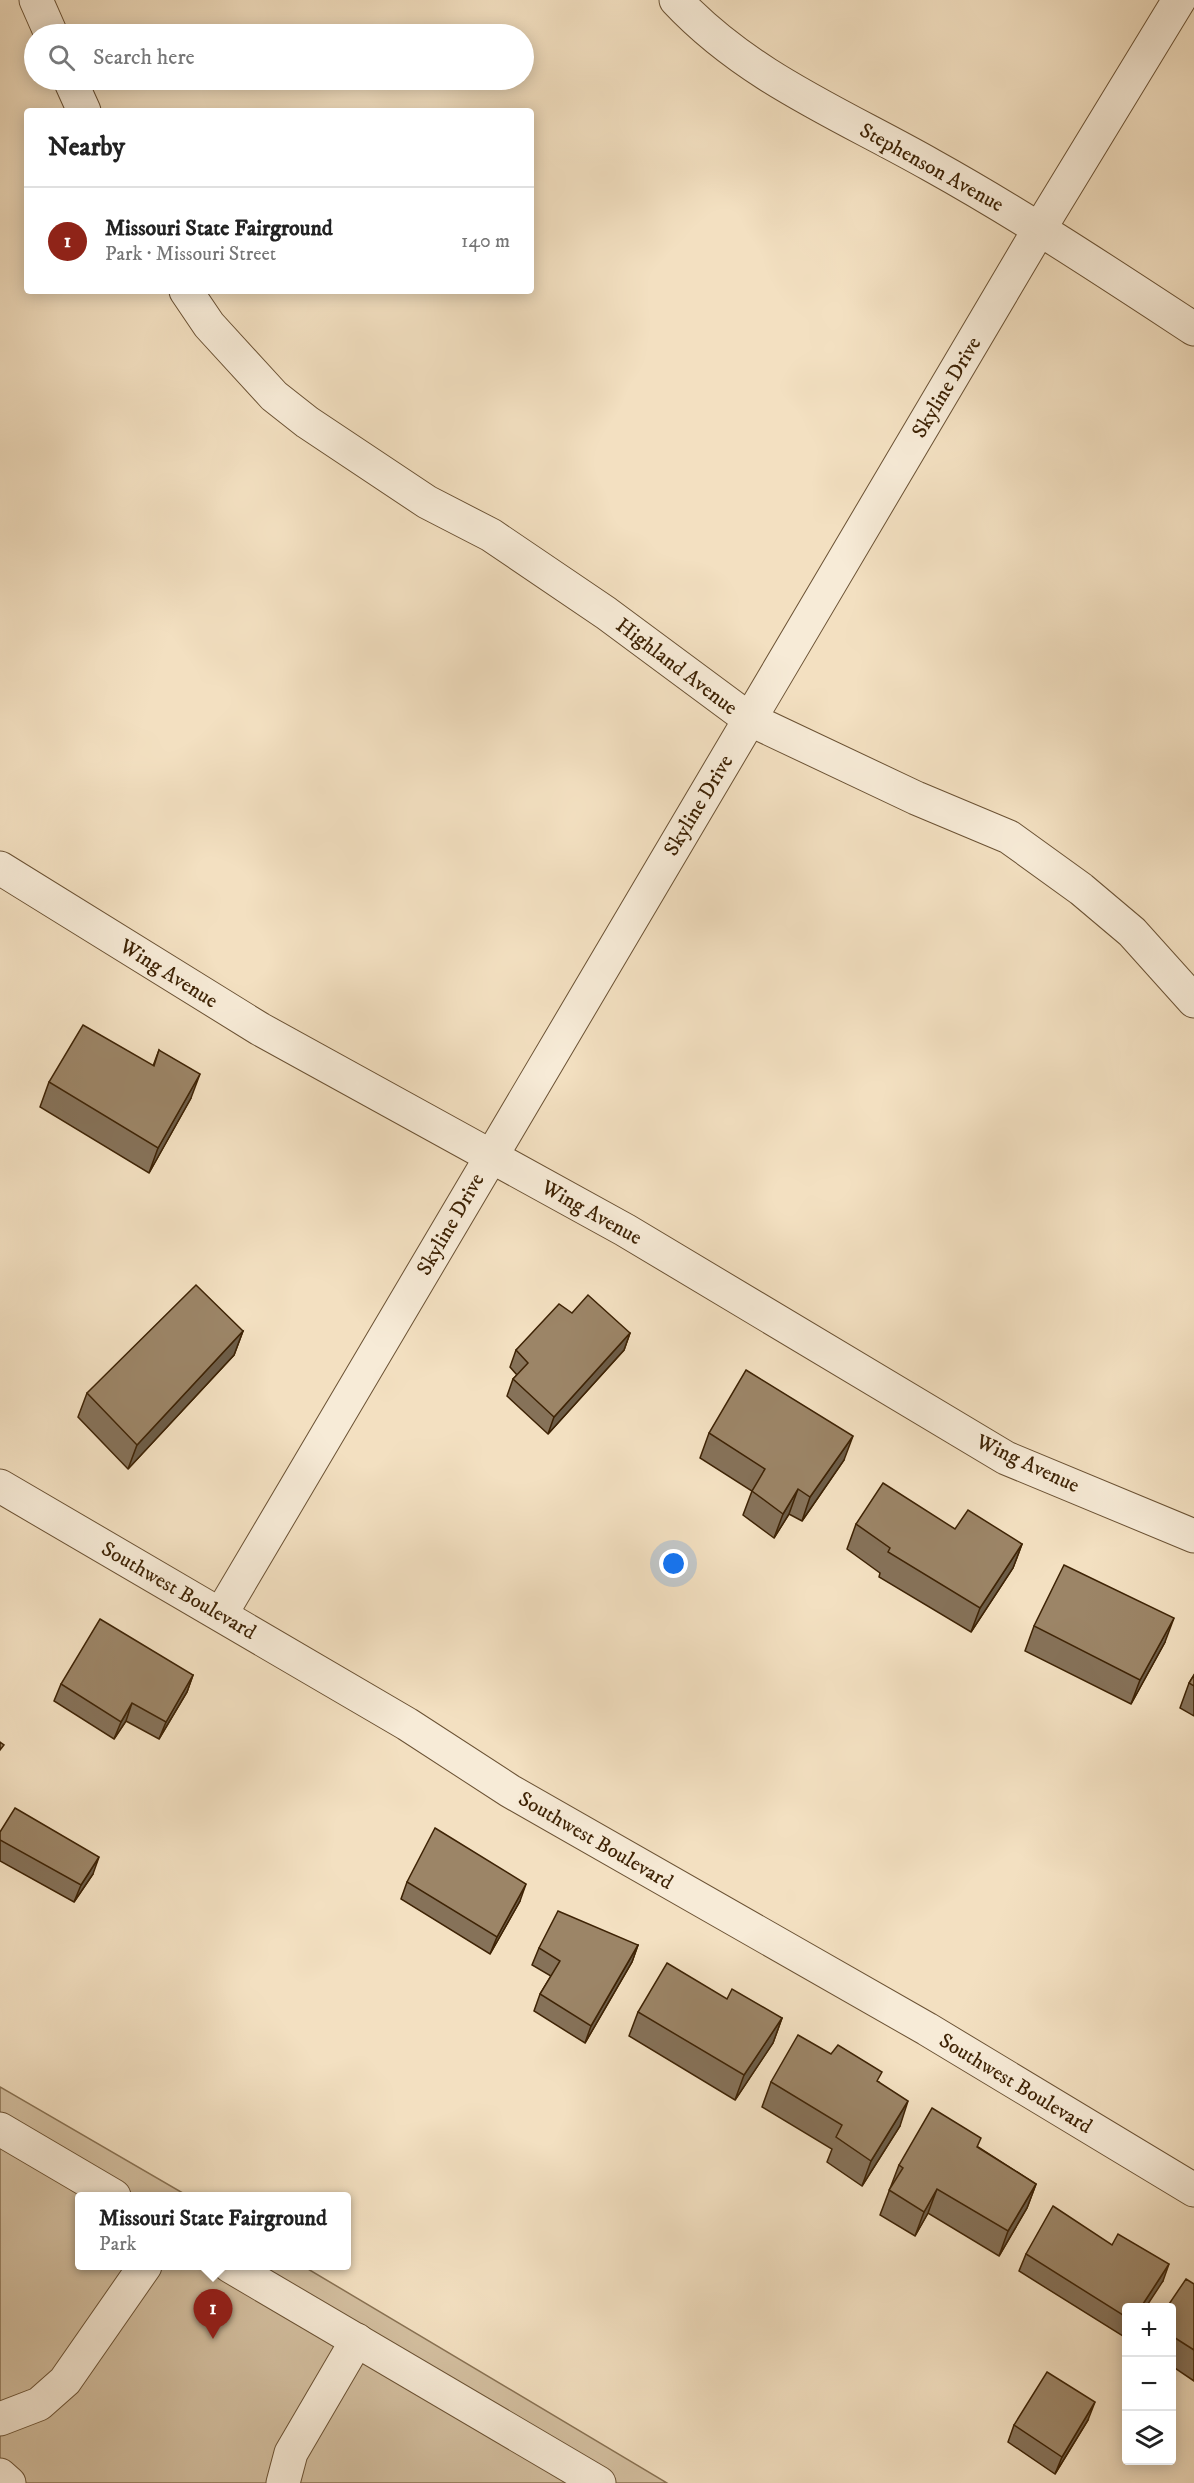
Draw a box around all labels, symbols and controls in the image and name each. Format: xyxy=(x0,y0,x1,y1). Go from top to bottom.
search box xyxy=(24,24,534,90)
icon: search xyxy=(45,41,78,74)
text: Search here xyxy=(93,44,195,71)
street label: Stephenson Avenue xyxy=(855,118,1008,218)
text: Nearby xyxy=(48,131,125,164)
text: Missouri State Fairground xyxy=(105,215,333,242)
text: 1 xyxy=(64,229,71,254)
text: 140 m xyxy=(461,229,510,254)
text: Park · Missouri Street xyxy=(105,242,276,267)
street label: Skyline Drive xyxy=(906,332,987,443)
street label: Highland Avenue xyxy=(610,612,743,721)
street label: Skyline Drive xyxy=(658,750,739,861)
street label: Wing Avenue xyxy=(114,933,223,1014)
street label: Skyline Drive xyxy=(411,1169,491,1280)
street label: Wing Avenue xyxy=(536,1174,647,1251)
street label: Wing Avenue xyxy=(971,1428,1084,1499)
street label: Southwest Boulevard xyxy=(97,1536,261,1646)
your location xyxy=(659,1549,688,1578)
street label: Southwest Boulevard xyxy=(514,1786,678,1896)
street label: Southwest Boulevard xyxy=(934,2028,1097,2140)
popup xyxy=(75,2192,351,2270)
text: Missouri State Fairground xyxy=(99,2205,327,2232)
text: Park xyxy=(99,2232,136,2257)
pin: 1 xyxy=(194,2290,232,2339)
map controls xyxy=(1122,2303,1176,2465)
button: + xyxy=(1122,2303,1176,2357)
button: − xyxy=(1122,2357,1176,2411)
button: layers xyxy=(1122,2411,1176,2465)

